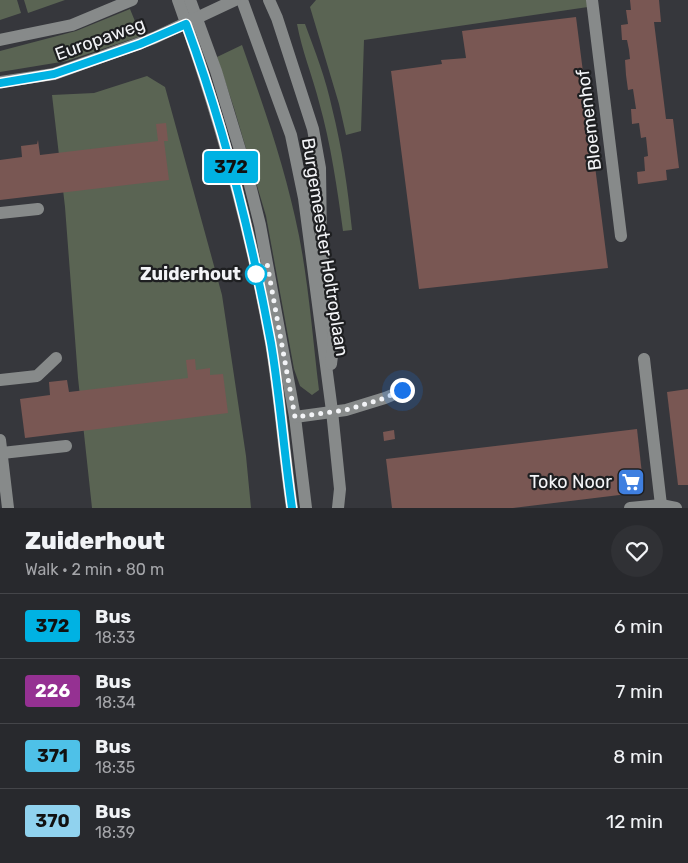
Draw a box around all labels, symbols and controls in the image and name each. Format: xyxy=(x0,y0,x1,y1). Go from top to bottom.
street label: Europaweg xyxy=(52,13,148,65)
street label: Bloemenhof xyxy=(572,68,606,172)
street label: Burgemeester Holtroplaan xyxy=(297,136,353,358)
line badge: 372 xyxy=(202,151,260,183)
text: 372 xyxy=(214,156,248,178)
place label: Zuiderhout xyxy=(140,263,241,285)
marker: Zuiderhout xyxy=(245,263,267,285)
your location xyxy=(390,378,415,403)
supermarket icon: Toko Noor xyxy=(616,467,646,497)
place label: Toko Noor xyxy=(529,471,612,493)
button: heart xyxy=(611,525,663,577)
text: Zuiderhout xyxy=(25,527,165,555)
text: Walk · 2 min · 80 m xyxy=(25,560,164,579)
text: Bus xyxy=(95,605,131,628)
text: 372 xyxy=(36,615,69,637)
text: 6 min xyxy=(614,615,663,638)
text: 18:33 xyxy=(95,628,135,647)
text: Bus xyxy=(95,670,131,693)
text: 226 xyxy=(35,680,70,702)
text: 7 min xyxy=(616,680,663,703)
text: 18:34 xyxy=(95,693,136,712)
text: Bus xyxy=(95,735,131,758)
text: 371 xyxy=(37,745,68,767)
text: 8 min xyxy=(613,745,663,768)
text: 18:35 xyxy=(95,758,135,777)
text: Bus xyxy=(95,800,131,823)
text: 370 xyxy=(35,810,70,832)
text: 12 min xyxy=(606,810,663,833)
text: 18:39 xyxy=(95,823,135,842)

